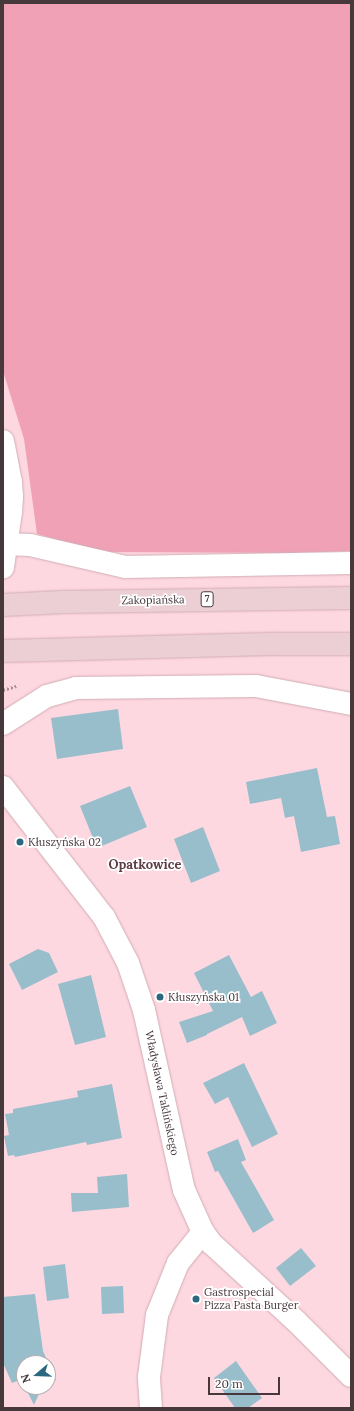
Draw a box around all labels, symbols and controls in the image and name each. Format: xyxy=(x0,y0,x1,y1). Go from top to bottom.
road number: 7 xyxy=(200,591,214,607)
street label: Zakopiańska xyxy=(121,593,185,607)
place label: Kłuszyńska 02 xyxy=(28,835,101,849)
marker: Kłuszyńska 02 xyxy=(15,837,25,847)
district label: Opatkowice xyxy=(108,857,182,873)
place label: Kłuszyńska 01 xyxy=(168,990,239,1004)
marker: Kłuszyńska 01 xyxy=(155,992,165,1002)
street label: Władysława Taklińskiego xyxy=(142,1029,182,1157)
place label: Gastrospecial Pizza Pasta Burger xyxy=(204,1286,298,1312)
marker: Gastrospecial Pizza Pasta Burger xyxy=(191,1294,201,1304)
north arrow xyxy=(16,1355,56,1395)
scale bar xyxy=(210,1369,282,1395)
text: N xyxy=(18,1372,34,1385)
text: 20 m xyxy=(215,1376,243,1391)

